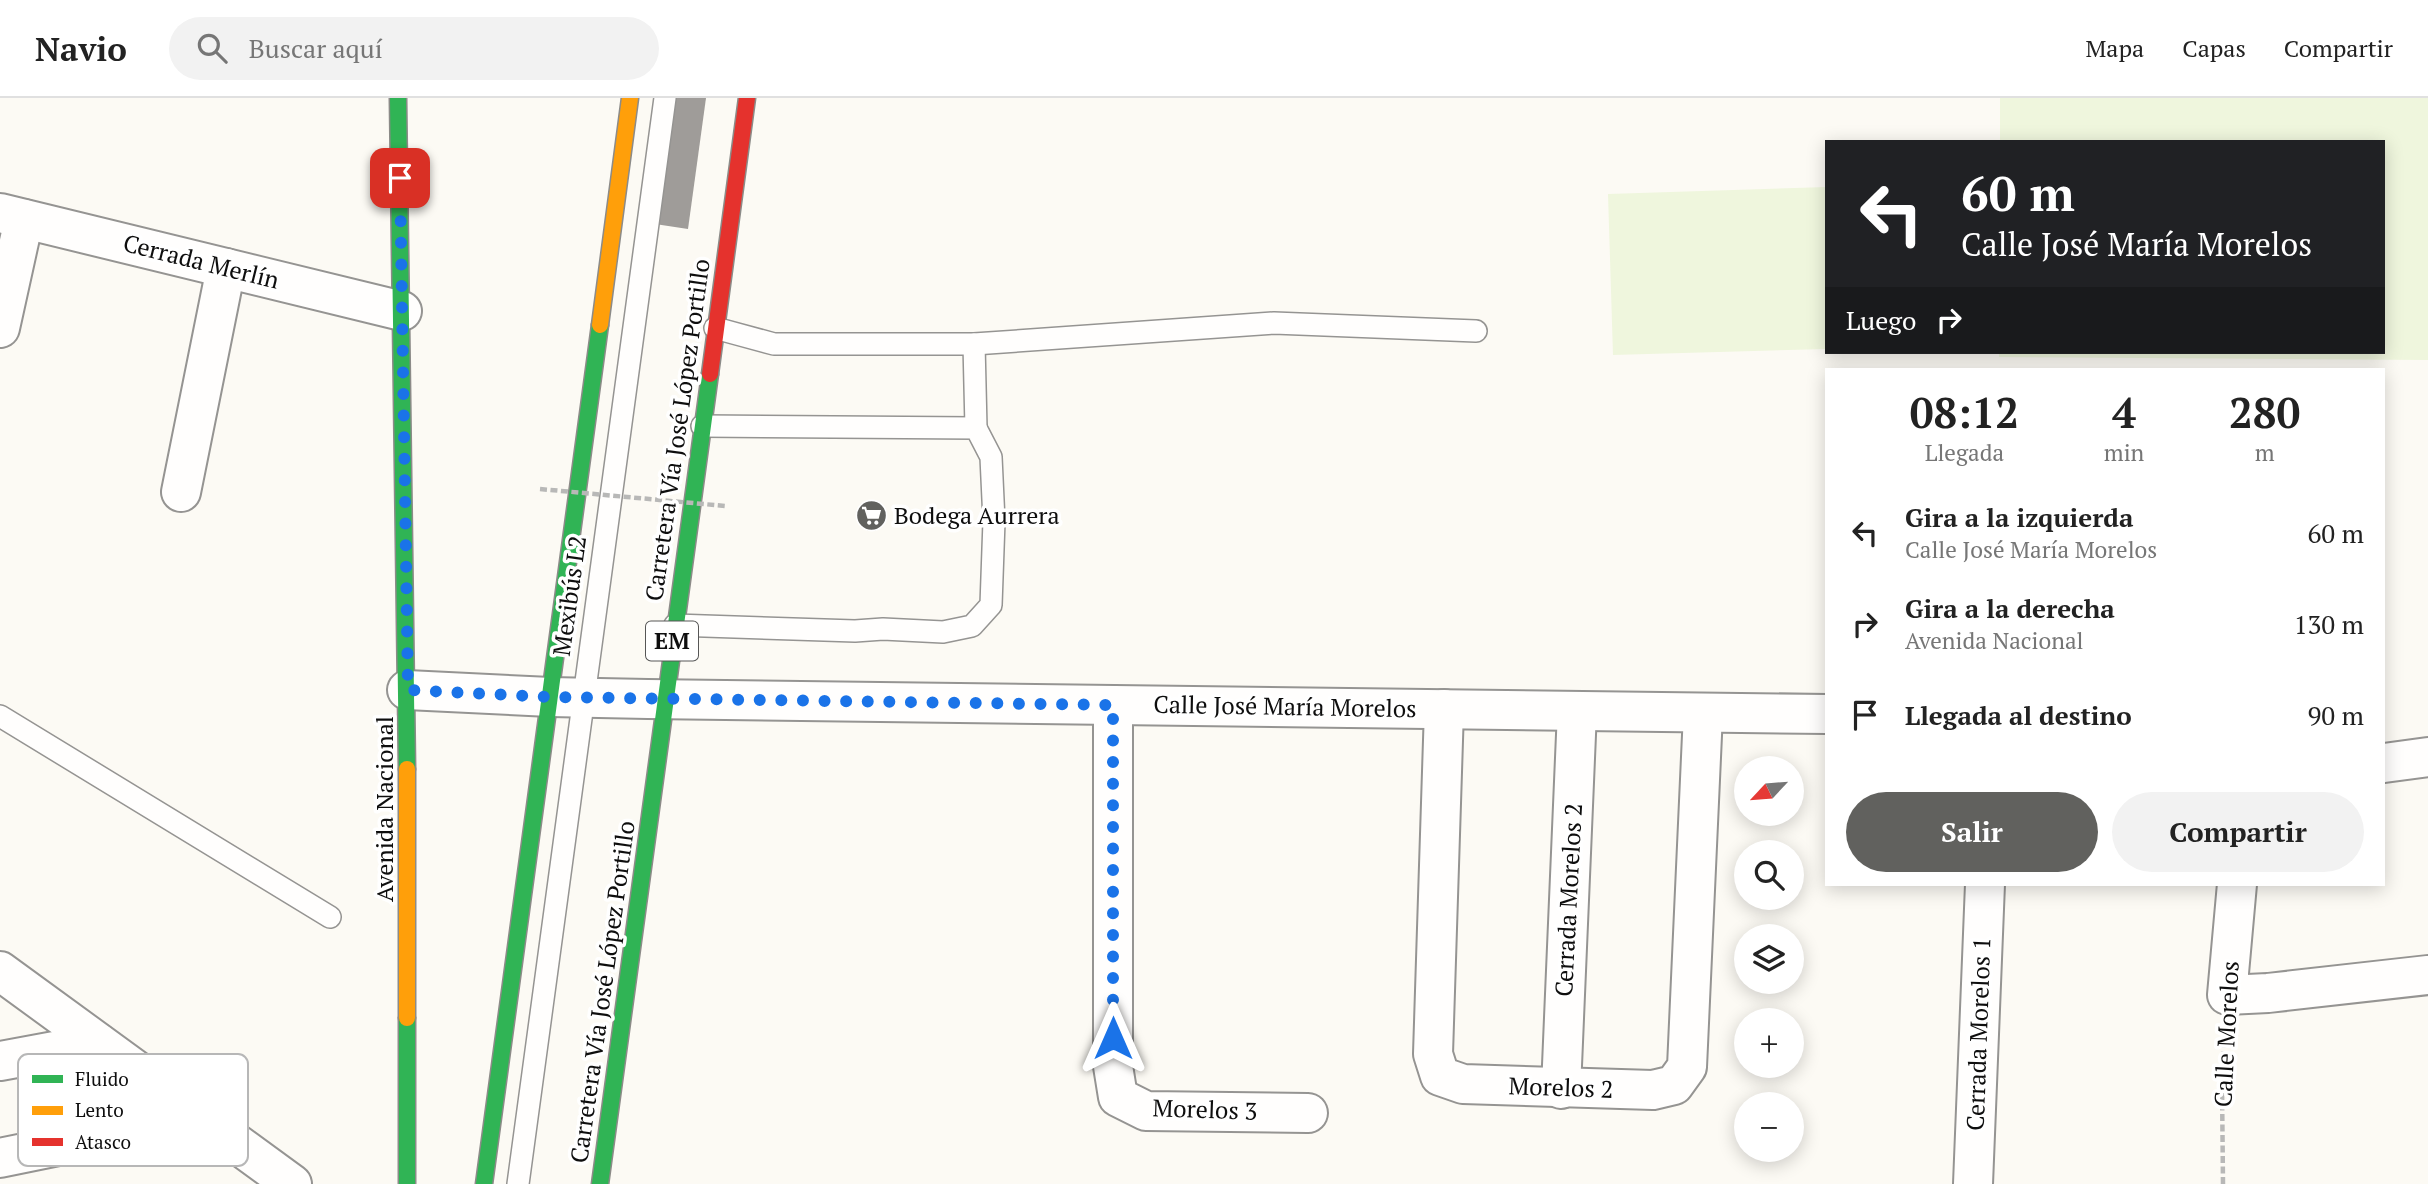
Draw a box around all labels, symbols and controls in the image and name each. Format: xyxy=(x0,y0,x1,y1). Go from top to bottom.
search box xyxy=(169,17,659,80)
text: Navio xyxy=(35,27,127,70)
icon: search xyxy=(193,29,231,67)
text: Buscar aquí xyxy=(249,31,383,65)
text: Mapa xyxy=(2086,32,2144,64)
text: Capas xyxy=(2182,32,2246,64)
text: Compartir xyxy=(2284,32,2393,64)
pin xyxy=(370,148,430,208)
icon: arrive xyxy=(381,159,419,197)
text: 60 m xyxy=(1961,160,2075,225)
icon: left xyxy=(1846,168,1937,259)
text: Calle José María Morelos xyxy=(1961,223,2312,265)
street label: Cerrada Merlín xyxy=(120,226,283,296)
street label: Carretera Vía José López Portillo xyxy=(637,257,717,603)
icon: right xyxy=(1930,301,1968,339)
text: Luego xyxy=(1846,303,1916,337)
text: 08:12 xyxy=(1910,384,2019,440)
text: 4 xyxy=(2112,384,2136,440)
text: 280 xyxy=(2229,384,2300,440)
text: Llegada xyxy=(1925,437,2004,468)
text: min xyxy=(2104,437,2144,468)
text: m xyxy=(2255,437,2275,468)
supermarket icon: Bodega Aurrera xyxy=(854,499,888,533)
place label: Bodega Aurrera xyxy=(894,499,1060,531)
text: Gira a la izquierda xyxy=(1905,500,2133,534)
icon: left xyxy=(1846,514,1884,552)
text: 60 m xyxy=(2308,516,2364,550)
street label: Mexibús L2 xyxy=(545,534,593,658)
text: Calle José María Morelos xyxy=(1905,534,2157,565)
text: Gira a la derecha xyxy=(1905,591,2115,625)
icon: right xyxy=(1846,605,1884,643)
text: 130 m xyxy=(2294,607,2364,641)
road number: EM xyxy=(646,622,698,660)
text: Avenida Nacional xyxy=(1905,625,2083,656)
street label: Calle José María Morelos xyxy=(1153,688,1417,724)
icon: arrive xyxy=(1846,696,1884,734)
text: Llegada al destino xyxy=(1905,698,2132,732)
text: 90 m xyxy=(2308,698,2364,732)
street label: Avenida Nacional xyxy=(368,716,400,902)
north arrow xyxy=(1734,756,1804,826)
map controls xyxy=(1734,756,1804,1162)
button: Salir xyxy=(1846,792,2098,872)
button: Compartir xyxy=(2112,792,2364,872)
street label: Cerrada Morelos 2 xyxy=(1547,802,1589,997)
street label: Carretera Vía José López Portillo xyxy=(562,819,642,1165)
button: search xyxy=(1734,840,1804,910)
button: layers xyxy=(1734,924,1804,994)
street label: Cerrada Morelos 1 xyxy=(1959,937,1997,1131)
street label: Calle Morelos xyxy=(2206,960,2246,1108)
position arrow xyxy=(1076,1001,1150,1075)
button: + xyxy=(1734,1008,1804,1078)
legend xyxy=(18,1054,248,1166)
text: Fluido xyxy=(75,1066,129,1091)
street label: Morelos 2 xyxy=(1508,1069,1614,1105)
street label: Morelos 3 xyxy=(1152,1091,1258,1127)
button: − xyxy=(1734,1092,1804,1162)
text: Lento xyxy=(75,1097,124,1122)
text: Atasco xyxy=(75,1129,131,1154)

